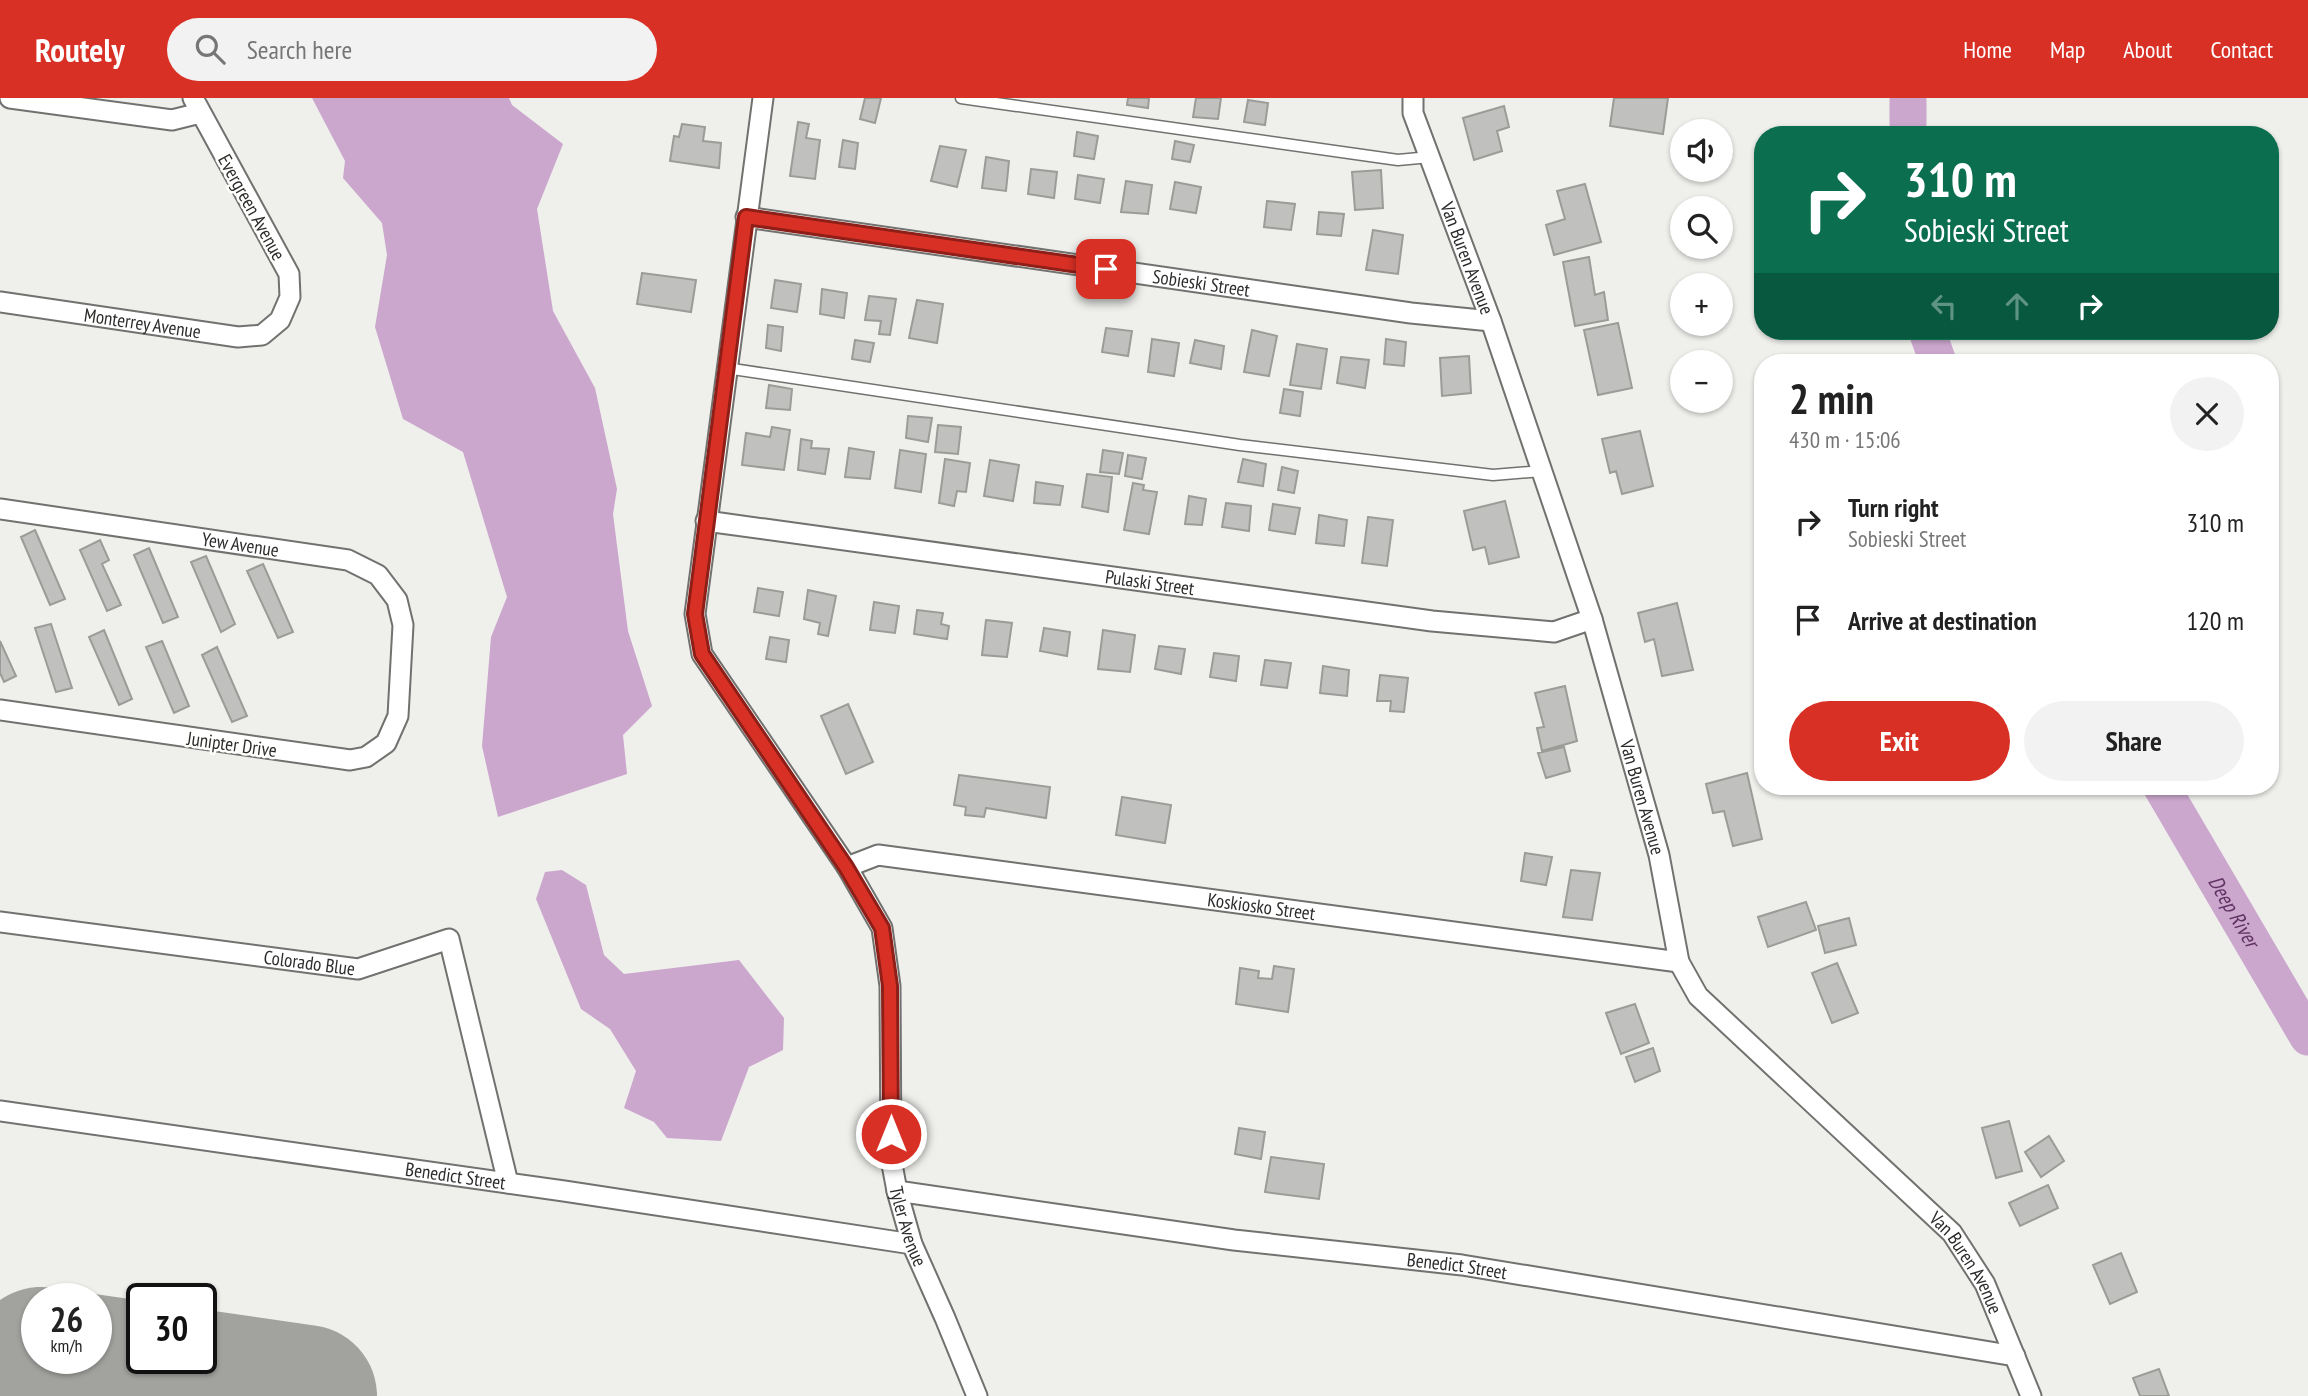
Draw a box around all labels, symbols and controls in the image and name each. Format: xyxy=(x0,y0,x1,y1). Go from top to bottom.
search box xyxy=(167,18,657,81)
text: Routely xyxy=(35,28,125,71)
icon: search xyxy=(191,30,229,68)
text: Search here xyxy=(247,33,352,66)
text: Home xyxy=(1963,34,2012,65)
text: Map xyxy=(2050,34,2085,65)
text: About xyxy=(2123,34,2172,65)
text: Contact xyxy=(2210,34,2273,65)
map controls xyxy=(1670,119,1733,413)
button: sound xyxy=(1670,119,1733,182)
text: 310 m xyxy=(1904,147,2017,211)
street label: Evergreen Avenue xyxy=(213,150,291,264)
icon: right xyxy=(1789,154,1880,245)
button: search xyxy=(1670,196,1733,259)
street label: Van Buren Avenue xyxy=(1435,198,1499,318)
text: Sobieski Street xyxy=(1904,209,2069,251)
pin xyxy=(1076,239,1136,299)
icon: arrive xyxy=(1087,250,1125,288)
street label: Sobieski Street xyxy=(1151,264,1252,302)
button: + xyxy=(1670,273,1733,336)
icon: left xyxy=(1925,287,1963,325)
icon: ahead xyxy=(1998,287,2036,325)
icon: right xyxy=(2071,287,2109,325)
street label: Monterrey Avenue xyxy=(82,303,203,343)
button: − xyxy=(1670,350,1733,413)
text: 2 min xyxy=(1789,371,1874,426)
button: close xyxy=(2170,377,2244,451)
text: 430 m · 15:06 xyxy=(1789,425,1901,454)
text: Turn right xyxy=(1848,491,1939,524)
icon: right xyxy=(1789,503,1827,541)
text: 310 m xyxy=(2186,506,2244,539)
text: Sobieski Street xyxy=(1848,524,1966,553)
street label: Yew Avenue xyxy=(200,527,281,562)
street label: Pulaski Street xyxy=(1104,564,1197,600)
icon: arrive xyxy=(1789,601,1827,639)
text: Arrive at destination xyxy=(1848,604,2037,637)
text: 120 m xyxy=(2186,604,2244,637)
button: Exit xyxy=(1789,701,2010,781)
button: Share xyxy=(2024,701,2244,781)
street label: Junipter Drive xyxy=(185,726,278,762)
street label: Van Buren Avenue xyxy=(1615,736,1670,857)
water label: Deep River xyxy=(2203,870,2268,955)
street label: Koskiosko Street xyxy=(1206,887,1317,925)
street label: Colorado Blue xyxy=(262,945,357,981)
position arrow xyxy=(854,1097,928,1171)
street label: Benedict Street xyxy=(404,1157,508,1195)
street label: Tyler Avenue xyxy=(884,1184,932,1270)
street label: Van Buren Avenue xyxy=(1924,1206,2008,1317)
street label: Benedict Street xyxy=(1406,1247,1510,1284)
speed limit sign: 30 xyxy=(126,1283,217,1374)
text: 26 xyxy=(50,1296,83,1342)
text: km/h xyxy=(51,1334,82,1357)

